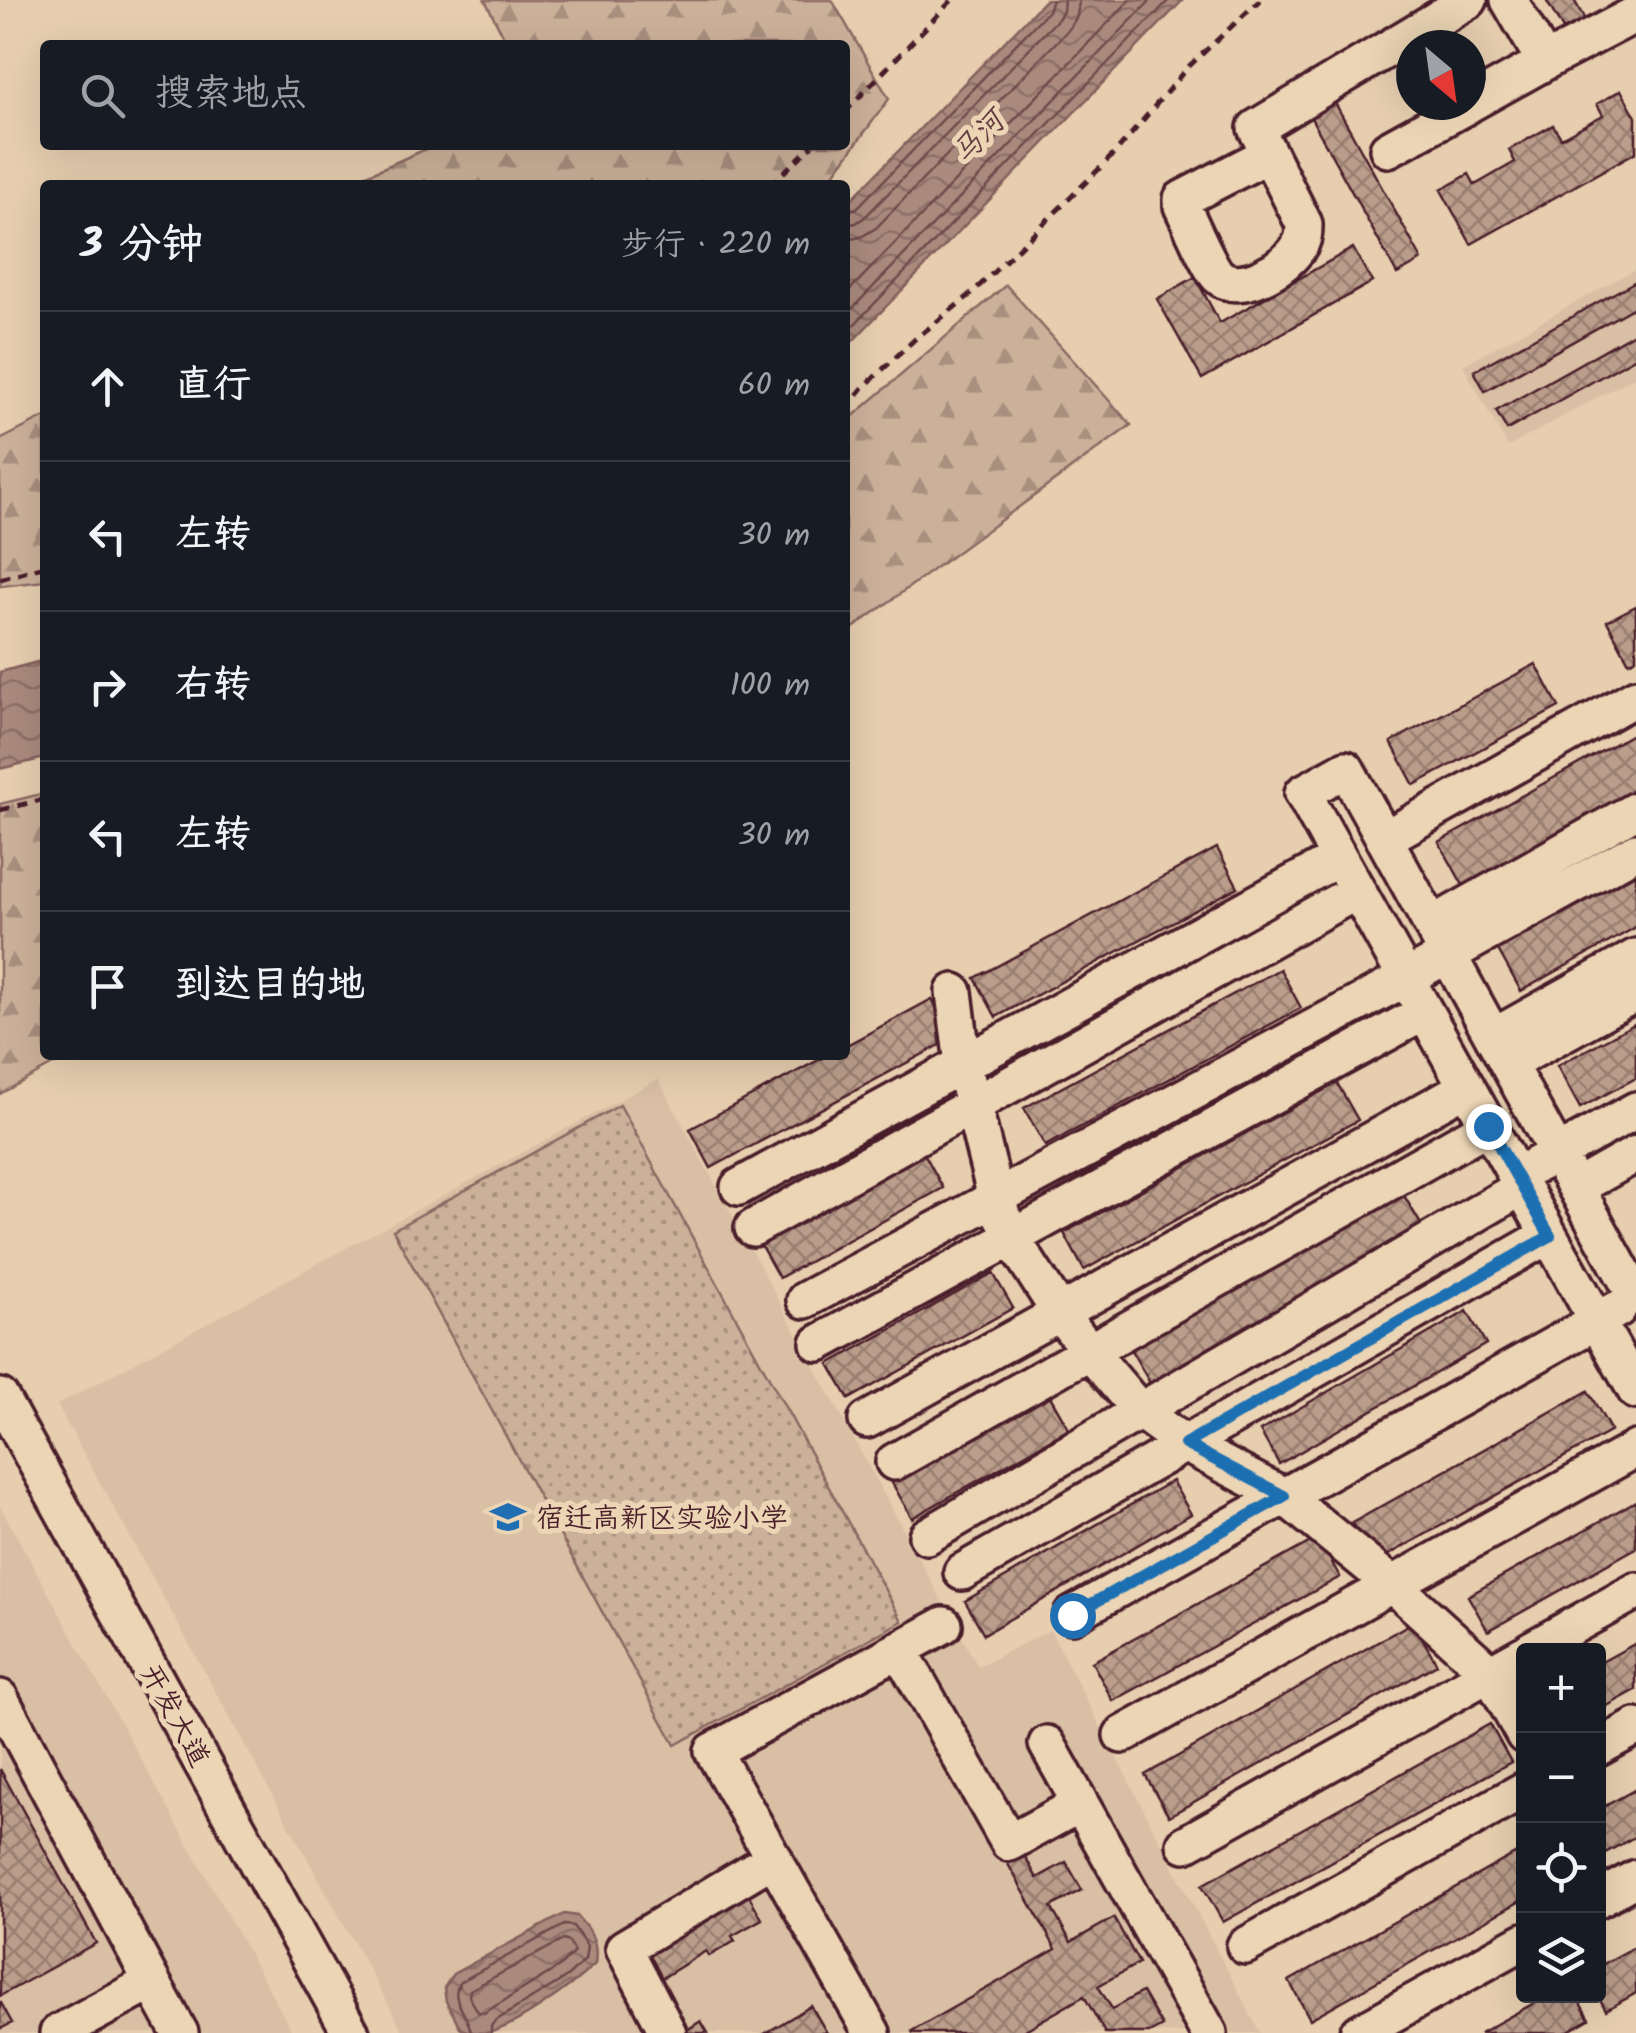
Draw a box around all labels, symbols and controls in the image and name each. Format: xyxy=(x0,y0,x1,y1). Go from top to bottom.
north arrow xyxy=(1396,30,1486,120)
search box xyxy=(40,40,850,150)
text: 搜索地点 xyxy=(155,65,307,125)
icon: search xyxy=(75,68,130,123)
water label: 马河 xyxy=(941,97,1021,177)
text: 3 分钟 xyxy=(80,212,203,279)
text: 步行 · 220 m xyxy=(621,220,810,271)
text: 直行 xyxy=(175,356,251,416)
icon: ahead xyxy=(80,359,135,414)
text: 60 m xyxy=(738,361,810,412)
text: 左转 xyxy=(175,506,251,566)
icon: left xyxy=(80,509,135,564)
text: 30 m xyxy=(737,511,810,562)
text: 右转 xyxy=(175,656,251,716)
icon: right xyxy=(80,659,135,714)
text: 100 m xyxy=(730,661,810,712)
text: 左转 xyxy=(175,806,251,866)
icon: left xyxy=(80,809,135,864)
text: 30 m xyxy=(737,811,810,862)
text: 到达目的地 xyxy=(175,956,365,1016)
icon: arrive xyxy=(80,959,135,1014)
route end xyxy=(1466,1104,1512,1150)
place label: 宿迁高新区实验小学 xyxy=(536,1497,788,1542)
school or university icon: 宿迁高新区实验小学 xyxy=(489,1498,527,1536)
route start xyxy=(1050,1593,1096,1639)
map controls xyxy=(1516,1643,1606,2003)
button: + xyxy=(1516,1643,1606,1733)
street label: 开发大道 xyxy=(127,1656,221,1776)
button: − xyxy=(1516,1733,1606,1823)
button: locate xyxy=(1516,1823,1606,1913)
button: layers xyxy=(1516,1913,1606,2003)

